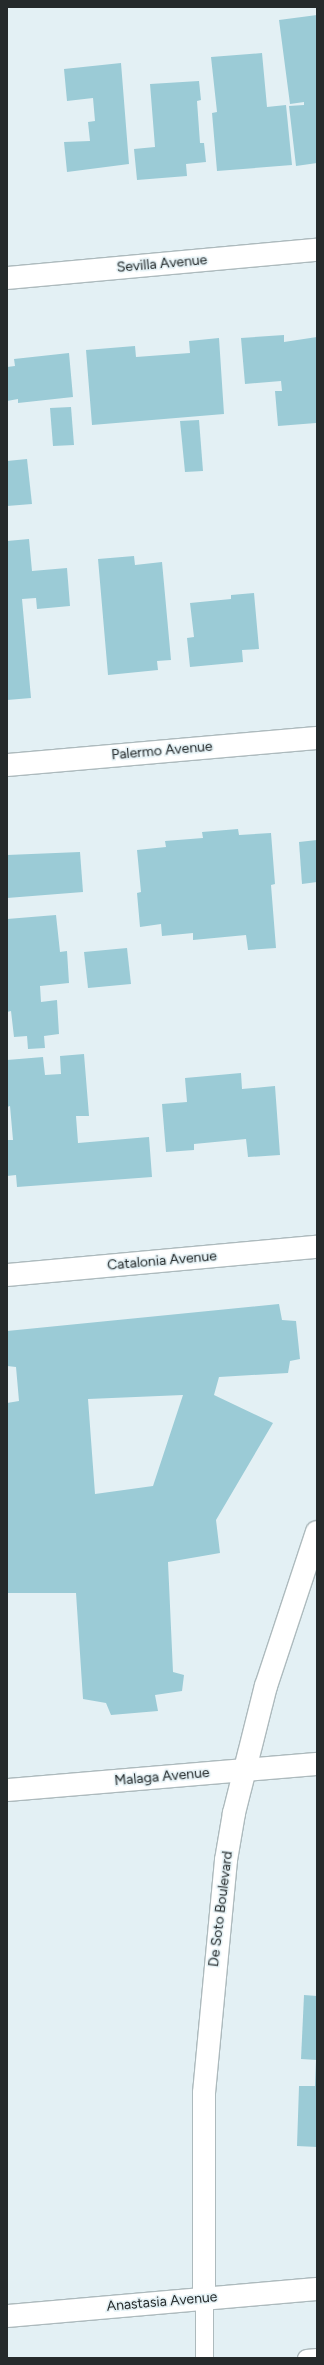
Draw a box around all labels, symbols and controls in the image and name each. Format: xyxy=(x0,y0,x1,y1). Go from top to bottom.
street label: Sevilla Avenue xyxy=(116,252,208,276)
street label: Palermo Avenue xyxy=(111,738,213,764)
street label: Catalonia Avenue xyxy=(107,1248,217,1274)
street label: Malaga Avenue xyxy=(114,1764,210,1790)
street label: De Soto Boulevard xyxy=(206,1850,236,1968)
street label: Anastasia Avenue xyxy=(106,2289,218,2315)

